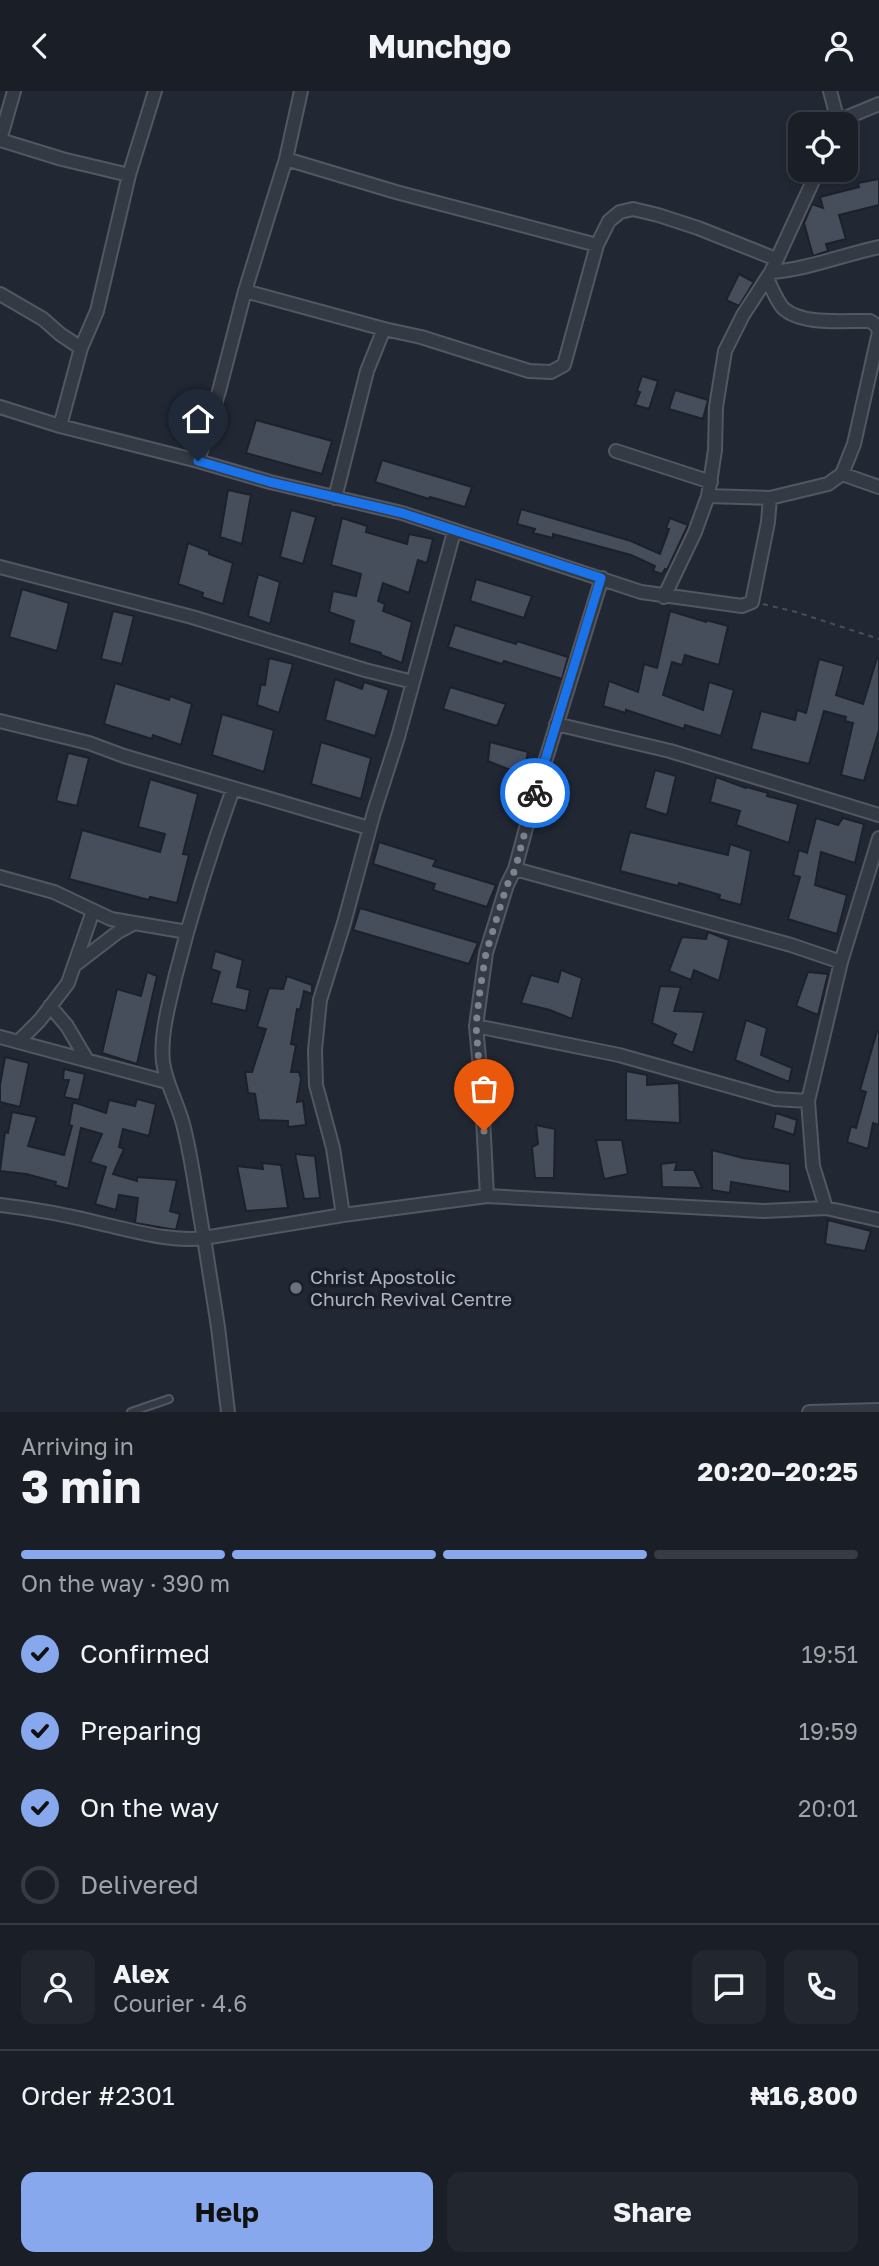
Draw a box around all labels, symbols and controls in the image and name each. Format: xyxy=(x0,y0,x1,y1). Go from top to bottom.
icon: back xyxy=(21,27,59,65)
text: Munchgo xyxy=(368,27,511,65)
icon: person xyxy=(820,27,858,65)
map controls xyxy=(788,112,858,182)
button: locate xyxy=(788,112,858,182)
pin xyxy=(168,389,228,461)
icon: home xyxy=(179,400,217,438)
courier xyxy=(500,758,570,828)
icon: bike xyxy=(516,774,554,812)
pin xyxy=(454,1059,514,1131)
icon: bag xyxy=(465,1070,503,1108)
place label: Christ Apostolic Church Revival Centre xyxy=(310,1265,512,1310)
marker: Christ Apostolic Church Revival Centre xyxy=(288,1280,304,1296)
text: Arriving in xyxy=(21,1432,134,1460)
text: 20:20–20:25 xyxy=(698,1456,858,1487)
text: 3 min xyxy=(21,1458,141,1513)
text: On the way · 390 m xyxy=(21,1569,230,1597)
icon: check xyxy=(21,1635,59,1673)
text: Confirmed xyxy=(80,1638,210,1669)
text: 19:51 xyxy=(802,1640,858,1668)
icon: check xyxy=(21,1712,59,1750)
text: Preparing xyxy=(80,1715,202,1746)
text: 19:59 xyxy=(799,1717,858,1745)
icon: check xyxy=(21,1789,59,1827)
text: On the way xyxy=(80,1792,219,1823)
text: 20:01 xyxy=(798,1794,858,1822)
text: Delivered xyxy=(80,1869,199,1900)
button: person xyxy=(21,1950,95,2024)
button: chat xyxy=(692,1950,766,2024)
button: phone xyxy=(784,1950,858,2024)
text: Alex xyxy=(113,1958,170,1989)
text: Courier · 4.6 xyxy=(113,1989,247,2017)
text: Order #2301 xyxy=(21,2080,175,2111)
text: ₦16,800 xyxy=(751,2080,858,2111)
button: Help xyxy=(21,2172,433,2252)
button: Share xyxy=(447,2172,858,2252)

